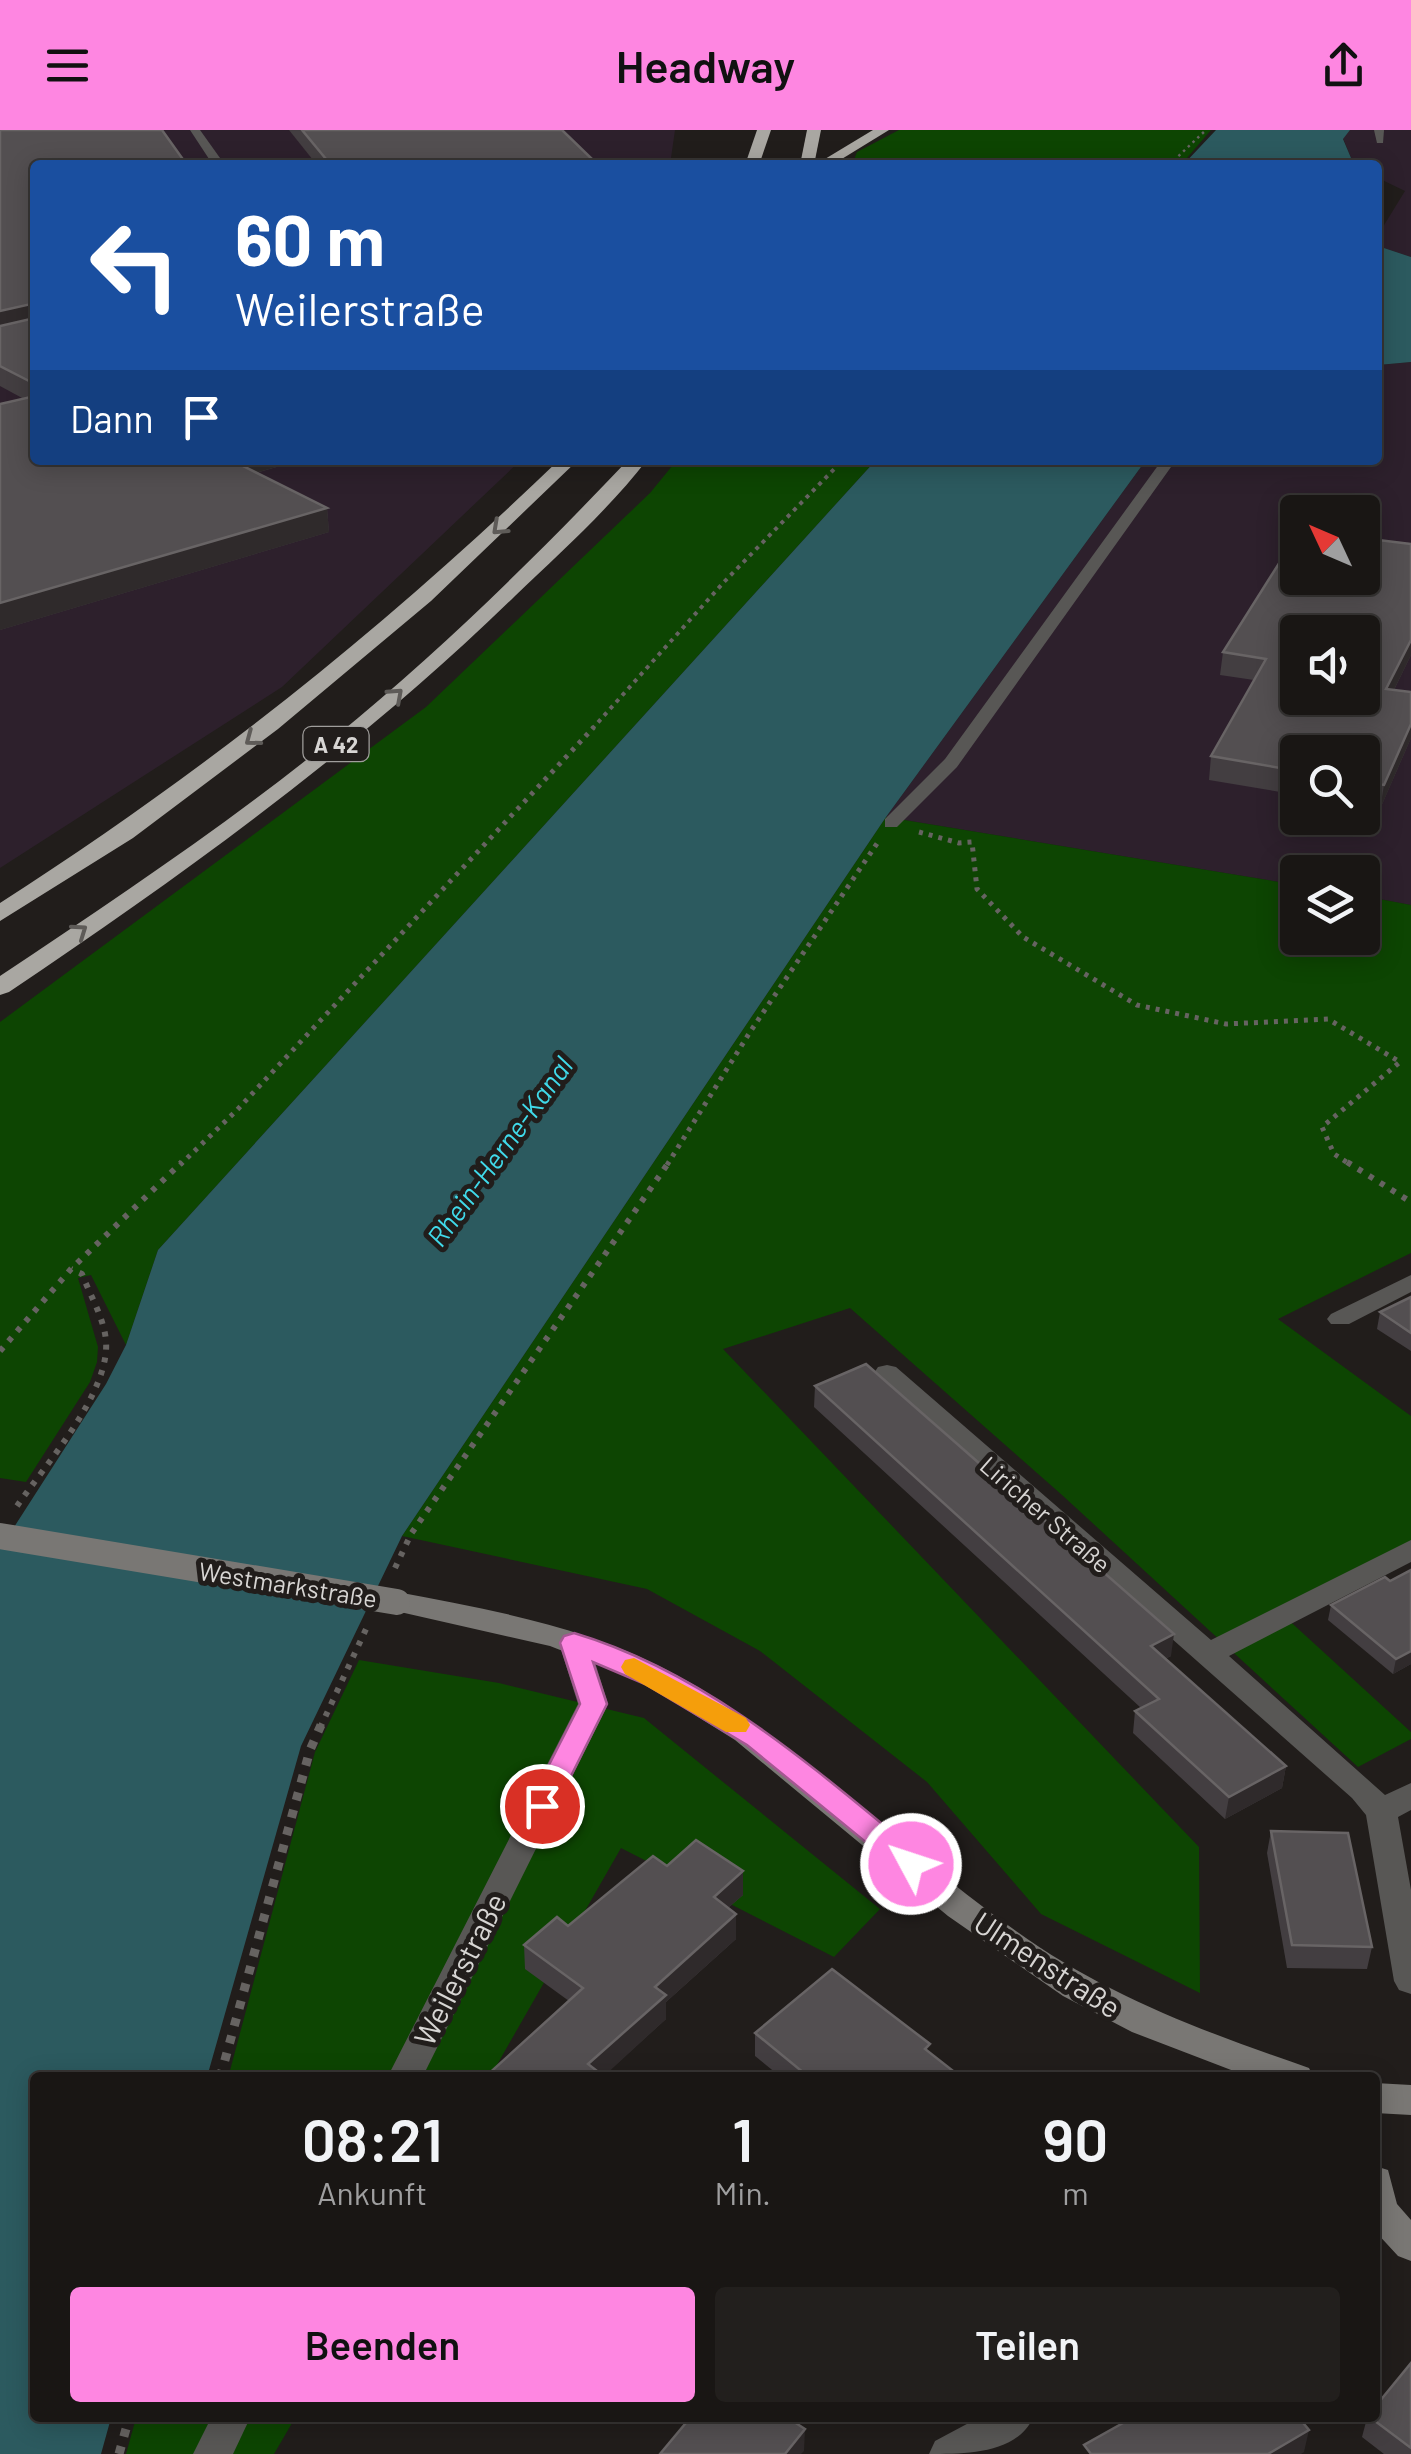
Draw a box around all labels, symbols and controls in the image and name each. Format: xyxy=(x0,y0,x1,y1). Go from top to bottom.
icon: menu xyxy=(40,38,95,93)
text: Headway xyxy=(616,38,795,92)
icon: share xyxy=(1316,38,1371,93)
text: 60 m xyxy=(235,196,385,280)
icon: left xyxy=(70,200,200,330)
text: Weilerstraße xyxy=(235,281,485,335)
icon: arrive xyxy=(174,390,229,445)
text: Dann xyxy=(70,395,154,441)
north arrow xyxy=(1280,495,1380,595)
map controls xyxy=(1280,495,1380,955)
one-way arrow xyxy=(492,516,511,534)
button: sound xyxy=(1280,615,1380,715)
one-way arrow xyxy=(384,689,403,707)
road number: A 42 xyxy=(304,727,368,761)
one-way arrow xyxy=(245,728,263,745)
button: search xyxy=(1280,735,1380,835)
button: layers xyxy=(1280,855,1380,955)
one-way arrow xyxy=(69,925,88,943)
water label: Rhein-Herne-Kanal xyxy=(419,1050,579,1252)
street label: Liricher Straße xyxy=(975,1449,1117,1579)
street label: Westmarkstraße xyxy=(197,1555,379,1613)
pin xyxy=(500,1764,585,1849)
icon: arrive xyxy=(515,1779,570,1834)
position arrow xyxy=(859,1812,963,1916)
street label: Weilerstraße xyxy=(405,1887,513,2051)
street label: Ulmenstraße xyxy=(968,1903,1128,2025)
text: 08:21 xyxy=(302,2102,443,2174)
text: 1 xyxy=(732,2102,753,2174)
text: 90 xyxy=(1043,2102,1108,2174)
text: Ankunft xyxy=(317,2173,427,2211)
text: Min. xyxy=(714,2173,771,2211)
text: m xyxy=(1062,2173,1089,2211)
button: Beenden xyxy=(70,2287,695,2402)
button: Teilen xyxy=(715,2287,1340,2402)

